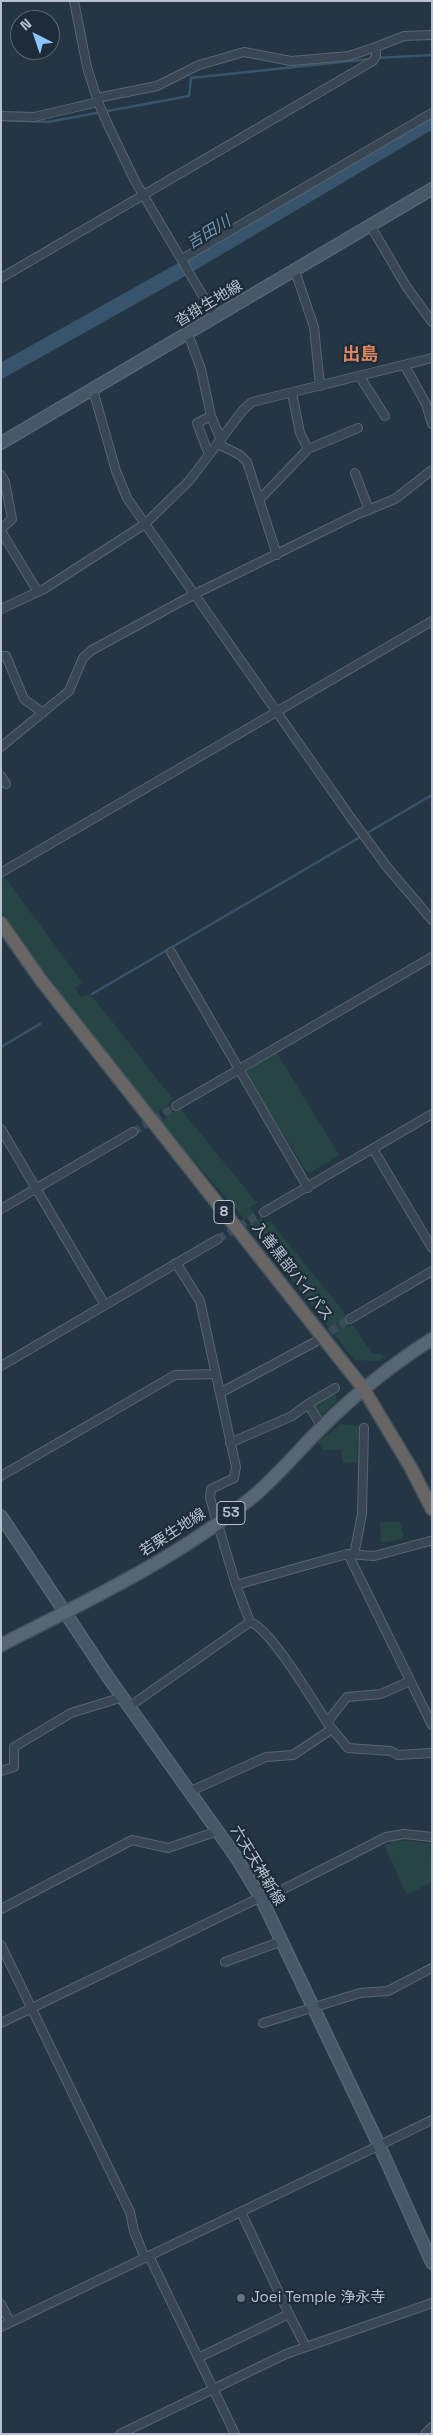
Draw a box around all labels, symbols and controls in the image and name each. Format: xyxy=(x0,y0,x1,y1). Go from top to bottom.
north arrow xyxy=(10,10,60,60)
text: N xyxy=(16,15,35,34)
water label: 吉田川 xyxy=(183,212,235,254)
street label: 沓掛生地線 xyxy=(172,277,246,331)
district label: 出島 xyxy=(342,344,378,366)
road number: 8 xyxy=(214,1200,234,1224)
street label: 入善黒部バイパス xyxy=(248,1219,336,1325)
road number: 53 xyxy=(217,1502,245,1525)
street label: 若栗生地線 xyxy=(137,1505,209,1561)
street label: 六天天神新線 xyxy=(226,1823,288,1909)
place label: Joei Temple 浄永寺 xyxy=(251,2289,385,2307)
marker: Joei Temple 浄永寺 xyxy=(235,2292,247,2304)

